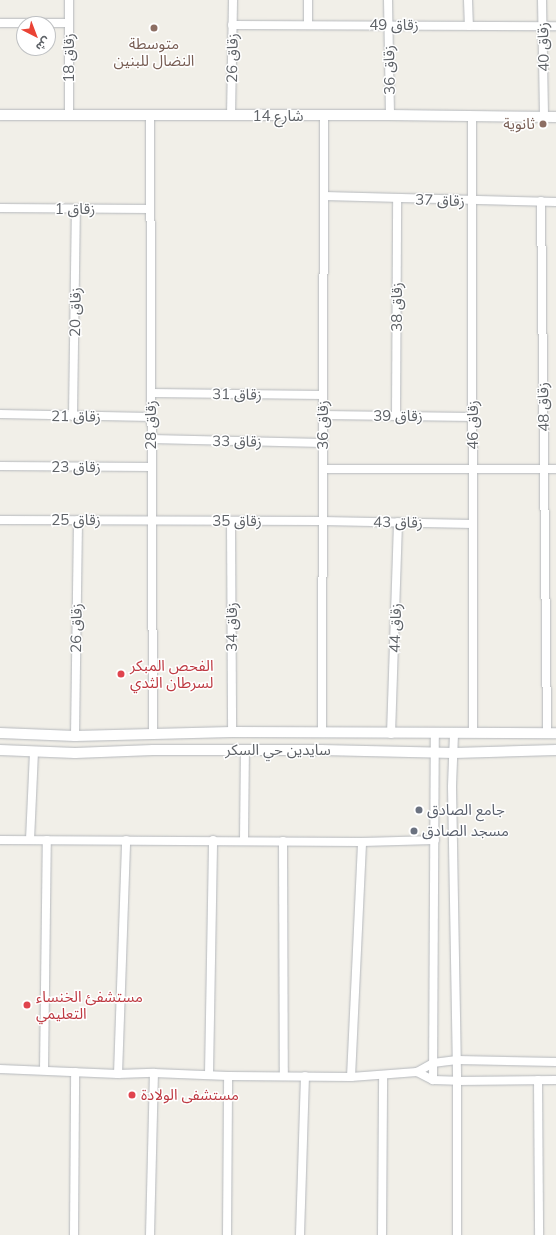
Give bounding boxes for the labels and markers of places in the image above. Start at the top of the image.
marker: متوسطة النضال للبنين [149,23,159,33]
place label: متوسطة النضال للبنين [114,34,194,69]
place label: ثانوية [503,115,535,133]
marker: ثانوية [538,119,548,129]
place label: الفحص المبكر لسرطان الثدي [130,656,213,691]
marker: الفحص المبكر لسرطان الثدي [115,668,127,680]
place label: جامع الصادق [427,801,505,819]
marker: جامع الصادق [414,805,424,815]
place label: مسجد الصادق [422,822,509,840]
marker: مسجد الصادق [409,826,419,836]
place label: مستشفئ الخنساء التعليمي [36,987,143,1022]
marker: مستشفئ الخنساء التعليمي [21,999,33,1011]
place label: مستشفى الولادة [141,1086,239,1104]
marker: مستشفى الولادة [126,1089,138,1101]

